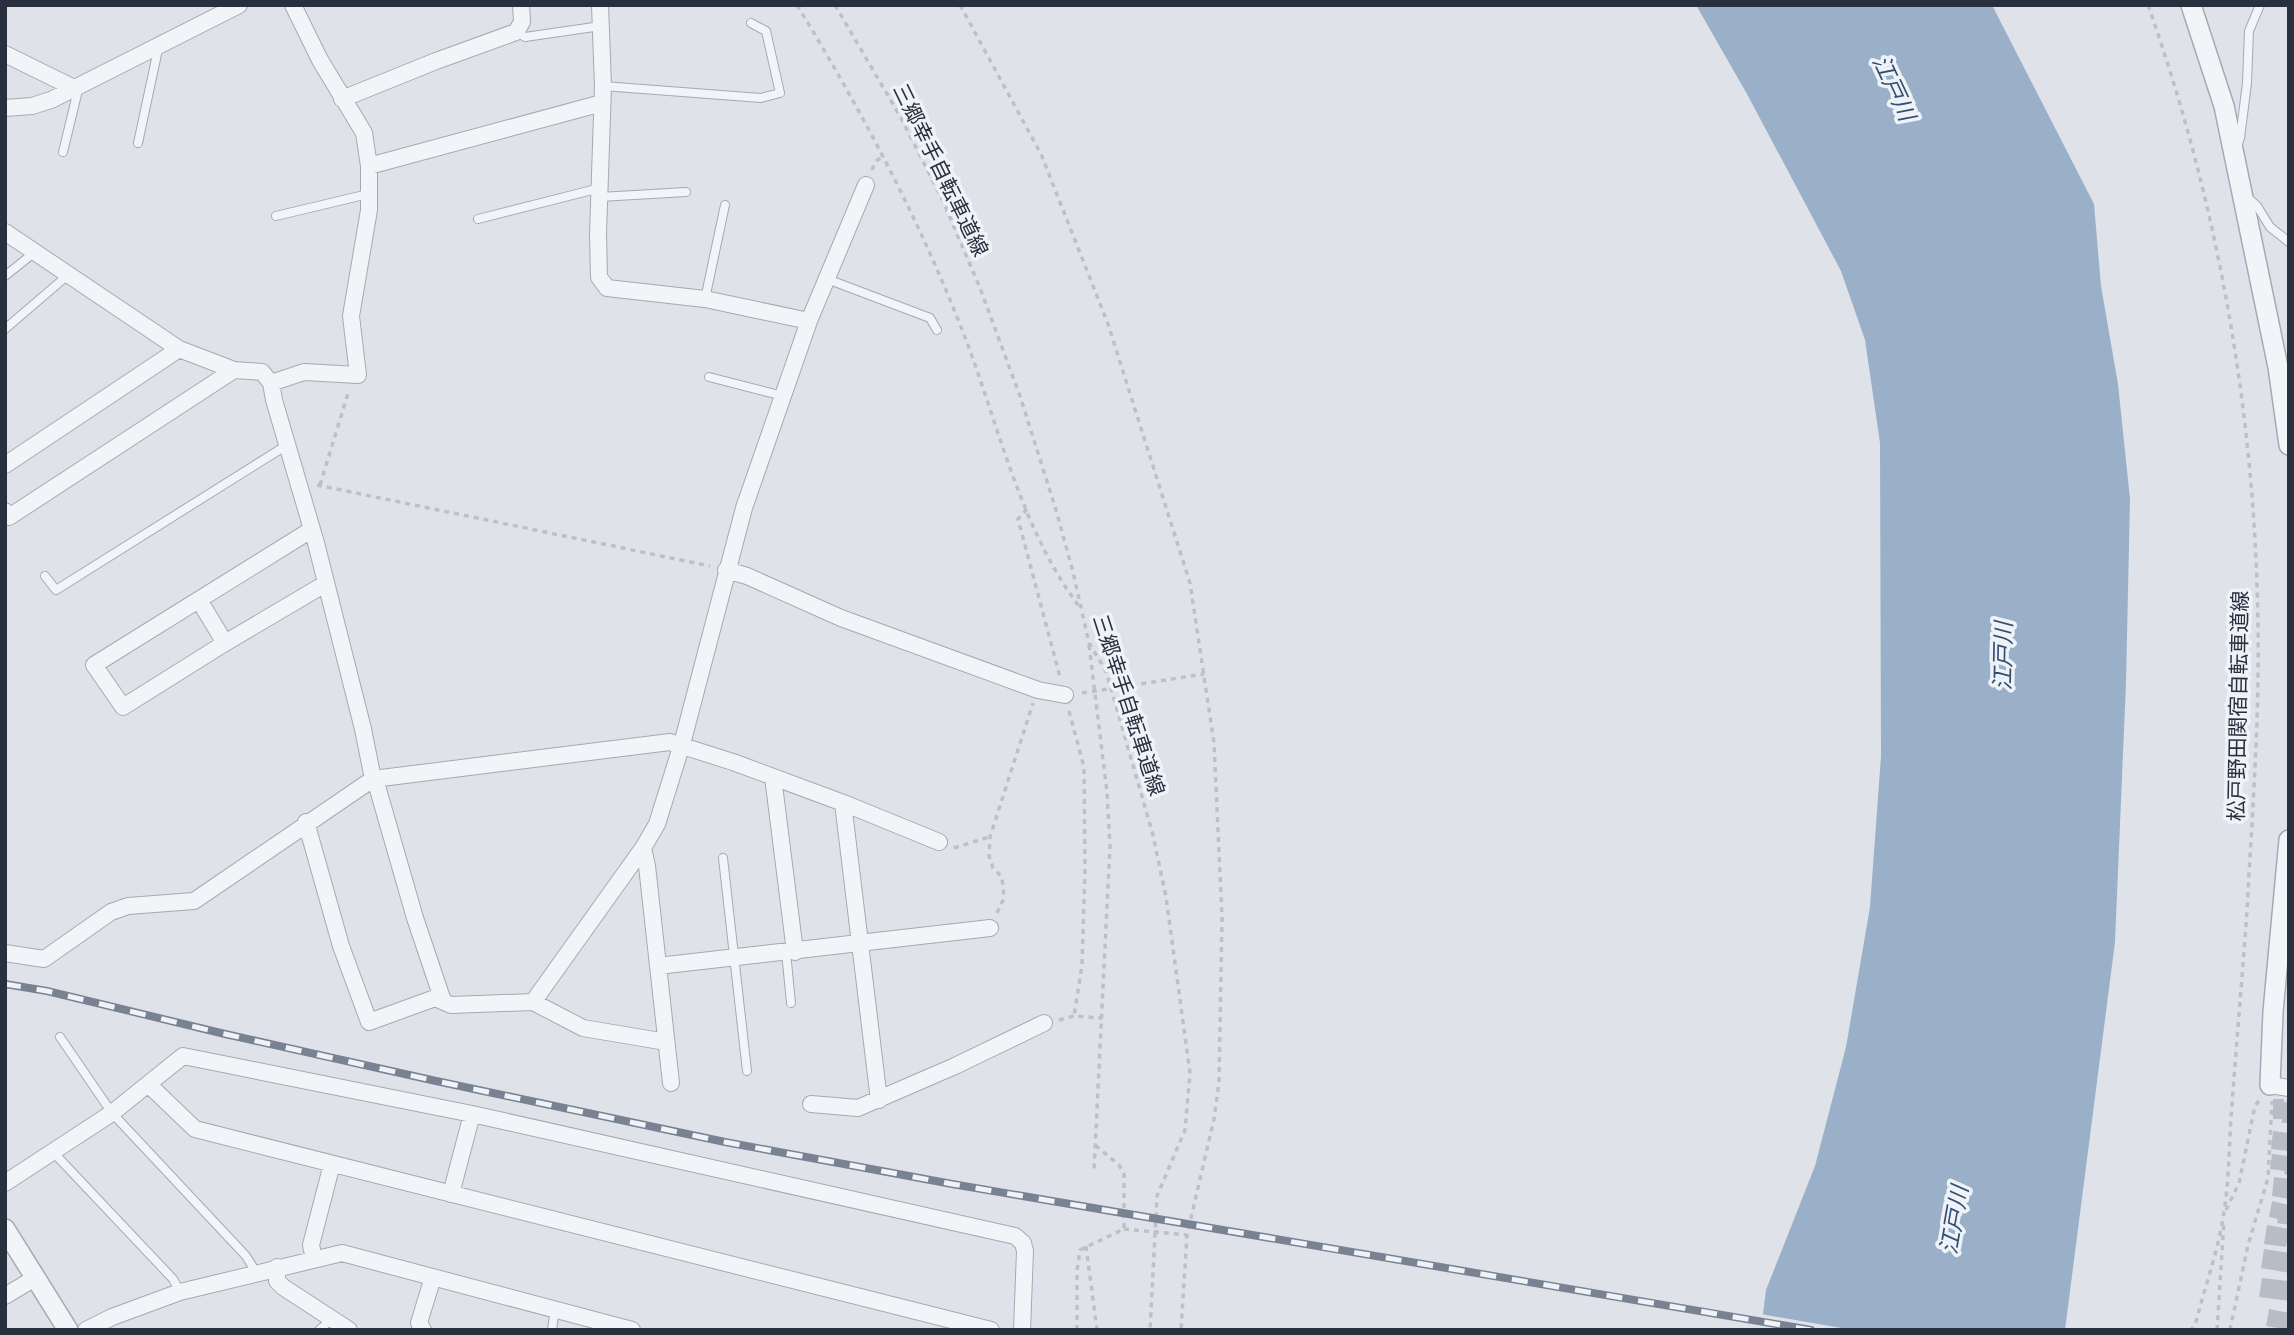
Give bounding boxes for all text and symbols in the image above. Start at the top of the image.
water label: 江戸川 [1867,51,1923,128]
street label: 三郷幸手自転車道線 [888,80,994,260]
street label: 松戸野田関宿自転車道線 [2223,590,2253,822]
street label: 三郷幸手自転車道線 [1088,611,1170,799]
water label: 江戸川 [1988,618,2018,691]
water label: 江戸川 [1934,1181,1974,1256]

